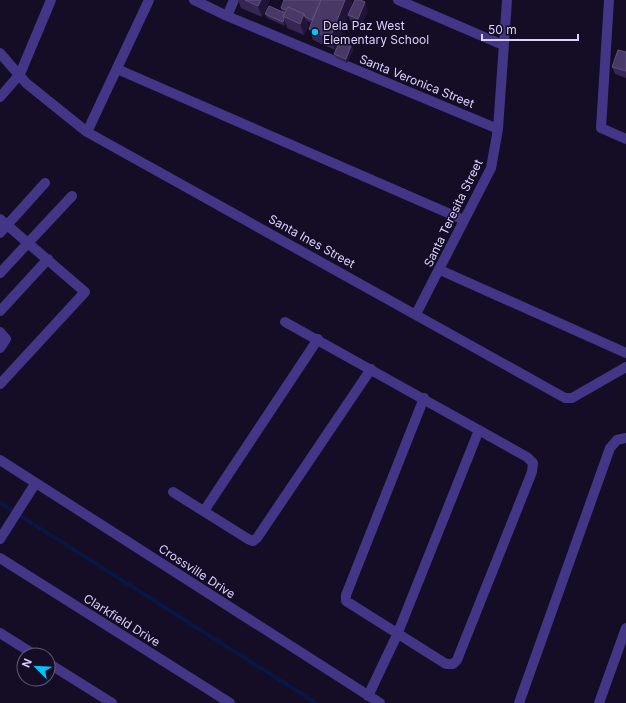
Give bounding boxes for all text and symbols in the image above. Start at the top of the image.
scale bar [482,16,578,42]
place label: Dela Paz West Elementary School [323,18,429,47]
text: 50 m [488,22,517,37]
marker: Dela Paz West Elementary School [310,27,320,37]
street label: Santa Veronica Street [357,51,477,111]
street label: Santa Teresita Street [420,157,486,269]
street label: Santa Ines Street [266,211,358,271]
street label: Crossville Drive [156,541,238,601]
street label: Clarkfield Drive [81,590,163,650]
north arrow [16,647,56,687]
text: N [19,656,35,670]

